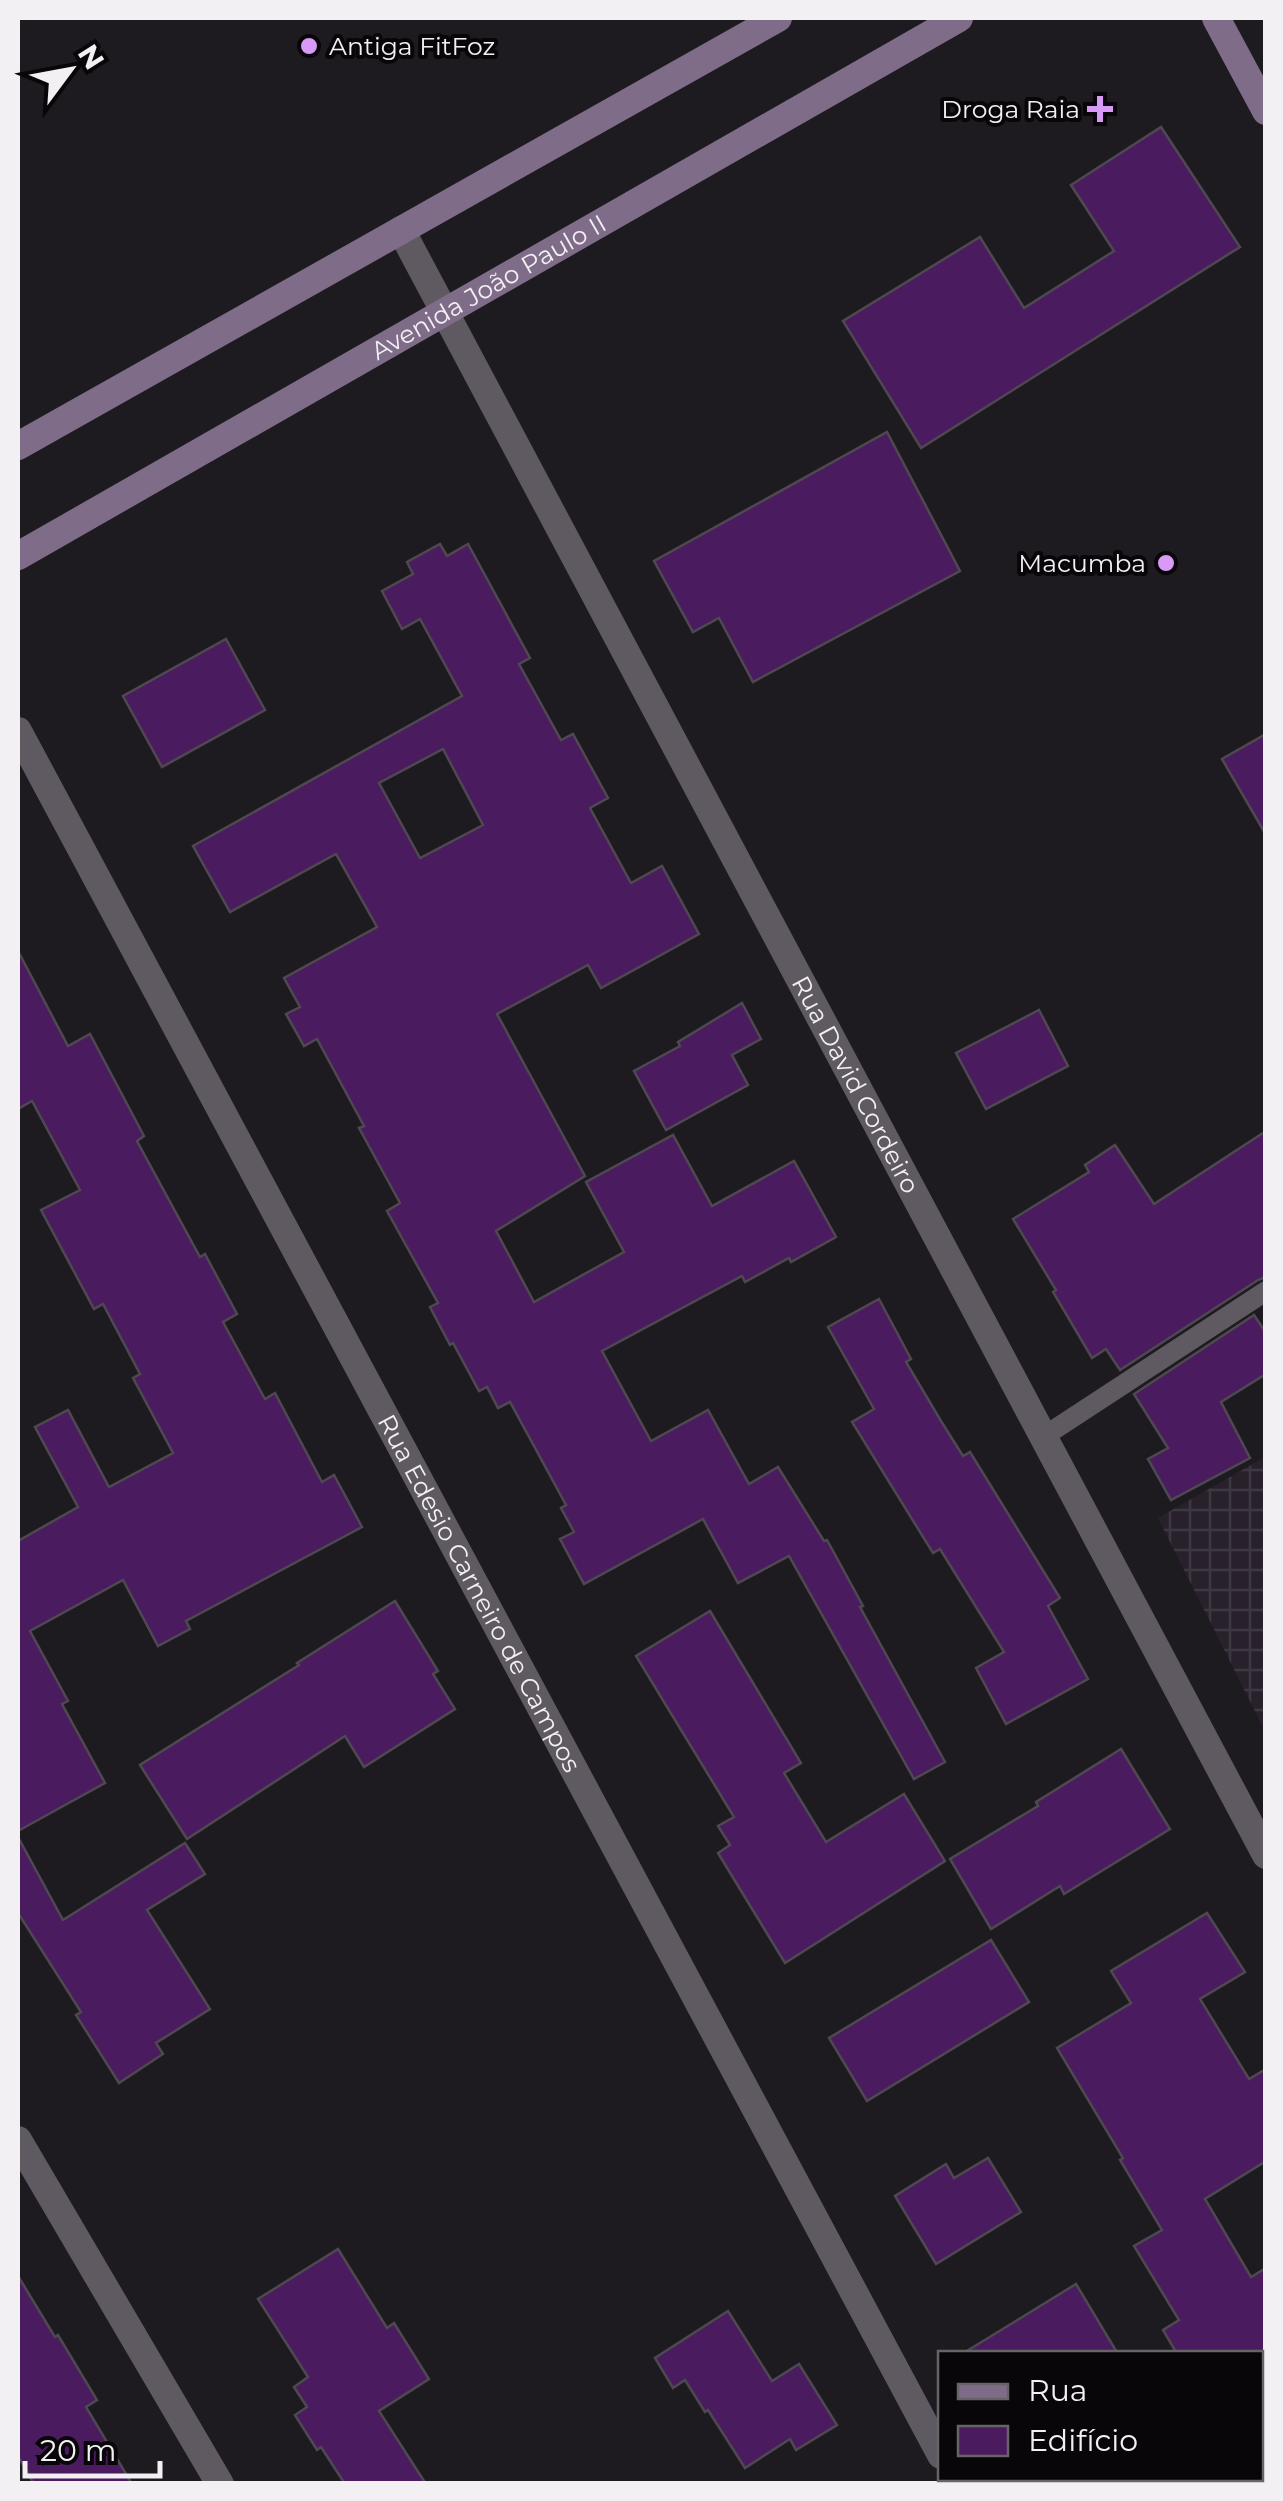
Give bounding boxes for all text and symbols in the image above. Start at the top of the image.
north arrow [20,20,120,120]
place label: Antiga FitFoz [329,31,495,61]
marker: Antiga FitFoz [298,35,320,57]
text: N [71,38,112,75]
place label: Droga Raia [941,94,1080,124]
marker: Droga Raia [1089,98,1111,120]
street label: Avenida João Paulo II [366,208,611,366]
place label: Macumba [1018,548,1146,578]
marker: Macumba [1155,552,1177,574]
street label: Rua David Cordeiro [786,971,926,1198]
street label: Rua Edesio Carneiro de Campos [372,1409,588,1777]
legend [938,2351,1263,2481]
text: Rua [1028,2372,1088,2409]
scale bar [25,2416,160,2478]
text: Edifício [1028,2422,1138,2459]
text: 20 m [40,2432,117,2469]

